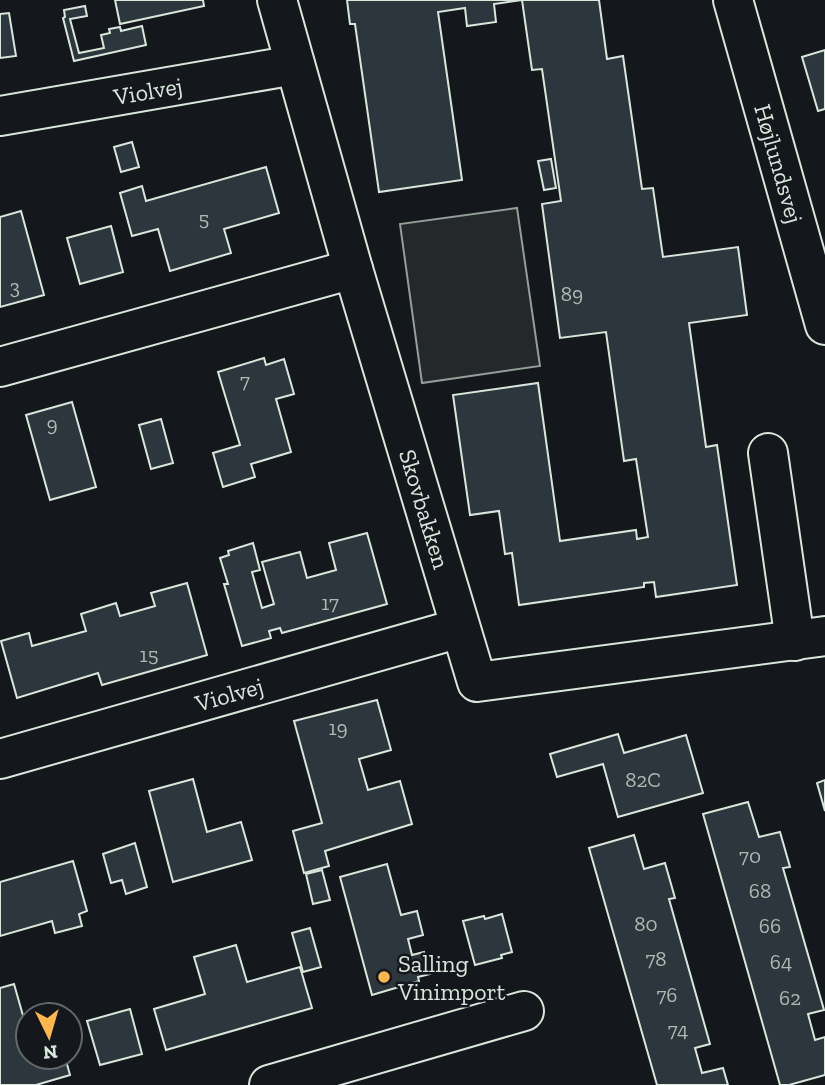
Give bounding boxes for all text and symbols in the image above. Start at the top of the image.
street label: Violvej [110,70,184,111]
street label: Højlundsvej [749,101,810,226]
house number: 5 [199,206,209,231]
house number: 3 [10,274,20,299]
house number: 89 [561,281,583,306]
house number: 7 [240,368,250,393]
house number: 9 [46,411,58,436]
street label: Skovbakken [393,446,457,572]
house number: 17 [321,590,339,615]
house number: 15 [140,642,158,667]
street label: Violvej [191,670,266,718]
house number: 19 [328,715,348,740]
house number: 82C [625,767,661,792]
house number: 70 [739,843,761,868]
house number: 68 [749,878,771,903]
house number: 80 [634,911,658,936]
house number: 66 [759,913,781,938]
house number: 78 [645,946,667,971]
place label: Salling Vinimport [397,949,506,1006]
house number: 64 [770,949,792,974]
marker: Salling Vinimport [376,969,392,985]
house number: 76 [656,982,678,1007]
house number: 62 [779,985,801,1010]
north arrow [14,1001,84,1071]
house number: 74 [668,1017,688,1042]
text: N [42,1040,59,1065]

